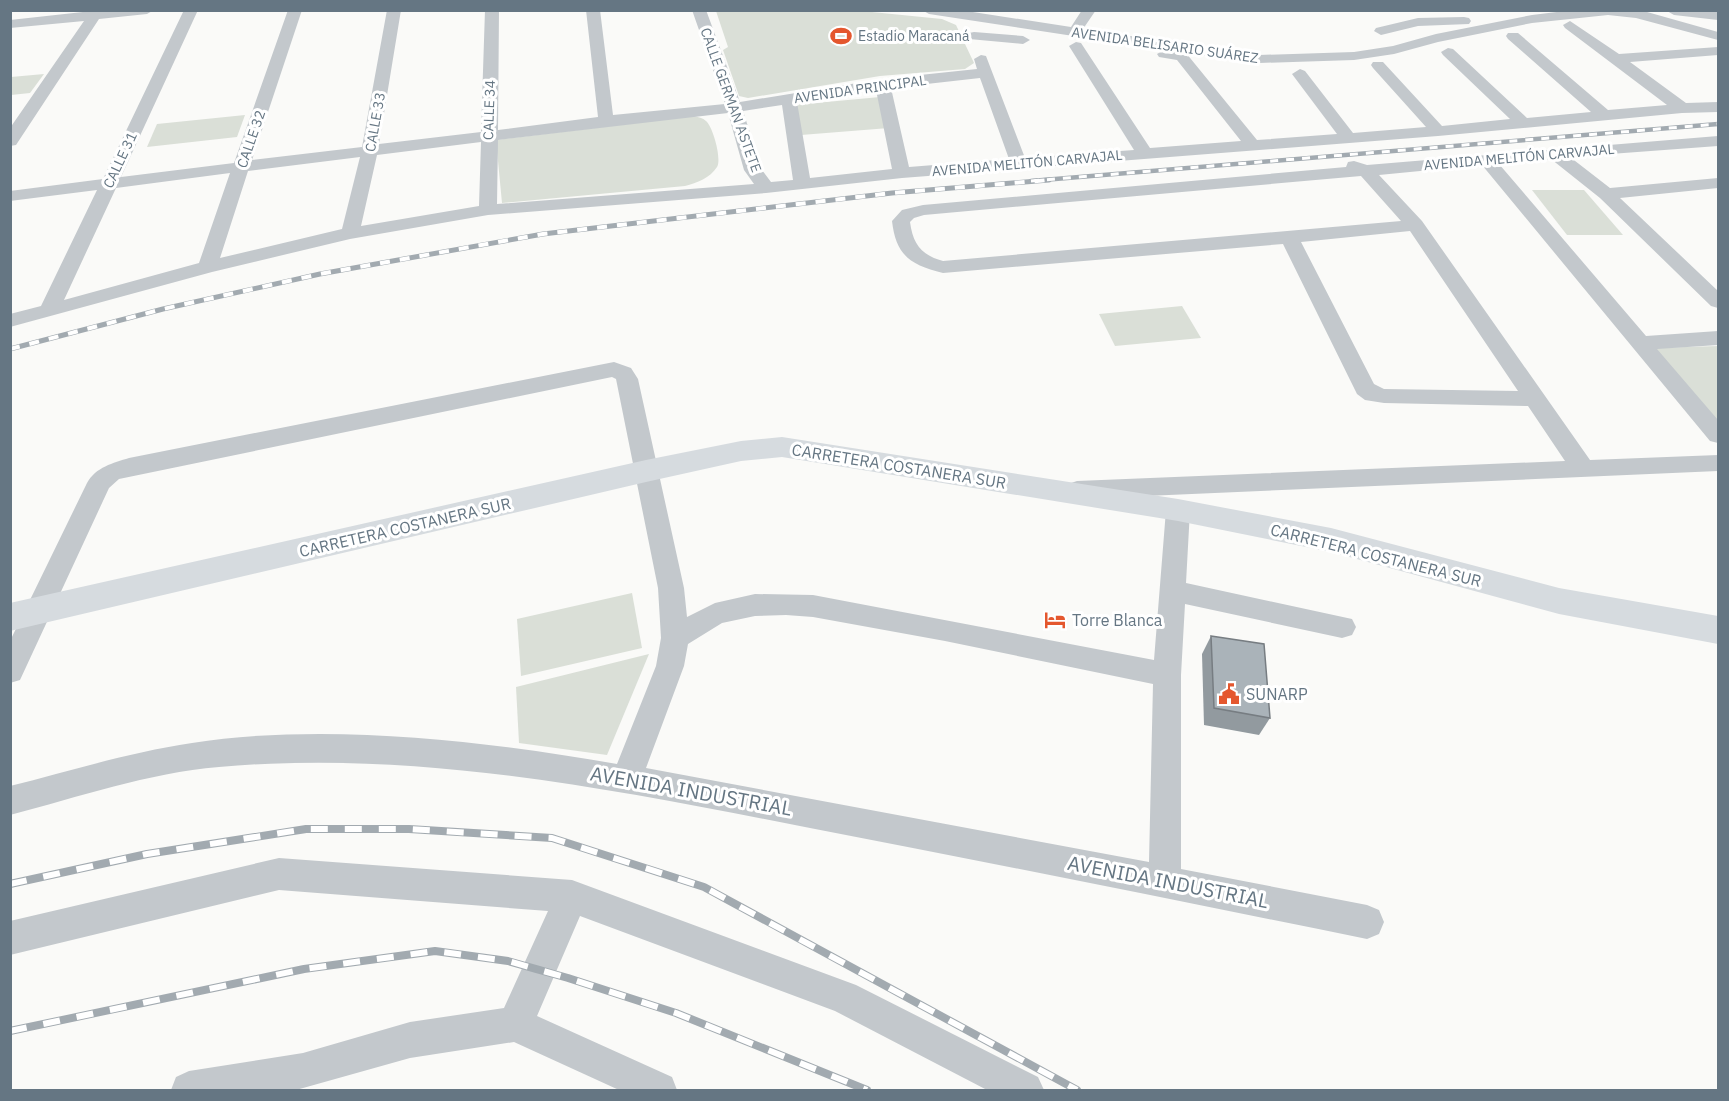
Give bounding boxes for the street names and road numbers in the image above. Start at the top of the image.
street label: AVENIDA BELISARIO SUÁREZ [1070,22,1260,67]
street label: CALLE GERMAN ASTETE [696,25,766,175]
street label: AVENIDA PRINCIPAL [793,71,927,107]
street label: CALLE 34 [479,80,499,140]
street label: CALLE 33 [361,91,389,153]
street label: CALLE 32 [233,108,269,170]
street label: CALLE 31 [99,129,141,191]
street label: AVENIDA MELITÓN CARVAJAL [1423,139,1615,174]
street label: AVENIDA MELITÓN CARVAJAL [931,145,1123,180]
street label: CARRETERA COSTANERA SUR [790,439,1008,493]
street label: CARRETERA COSTANERA SUR [297,493,513,561]
street label: CARRETERA COSTANERA SUR [1269,519,1483,591]
street label: AVENIDA INDUSTRIAL [588,759,794,822]
street label: AVENIDA INDUSTRIAL [1065,849,1271,914]

